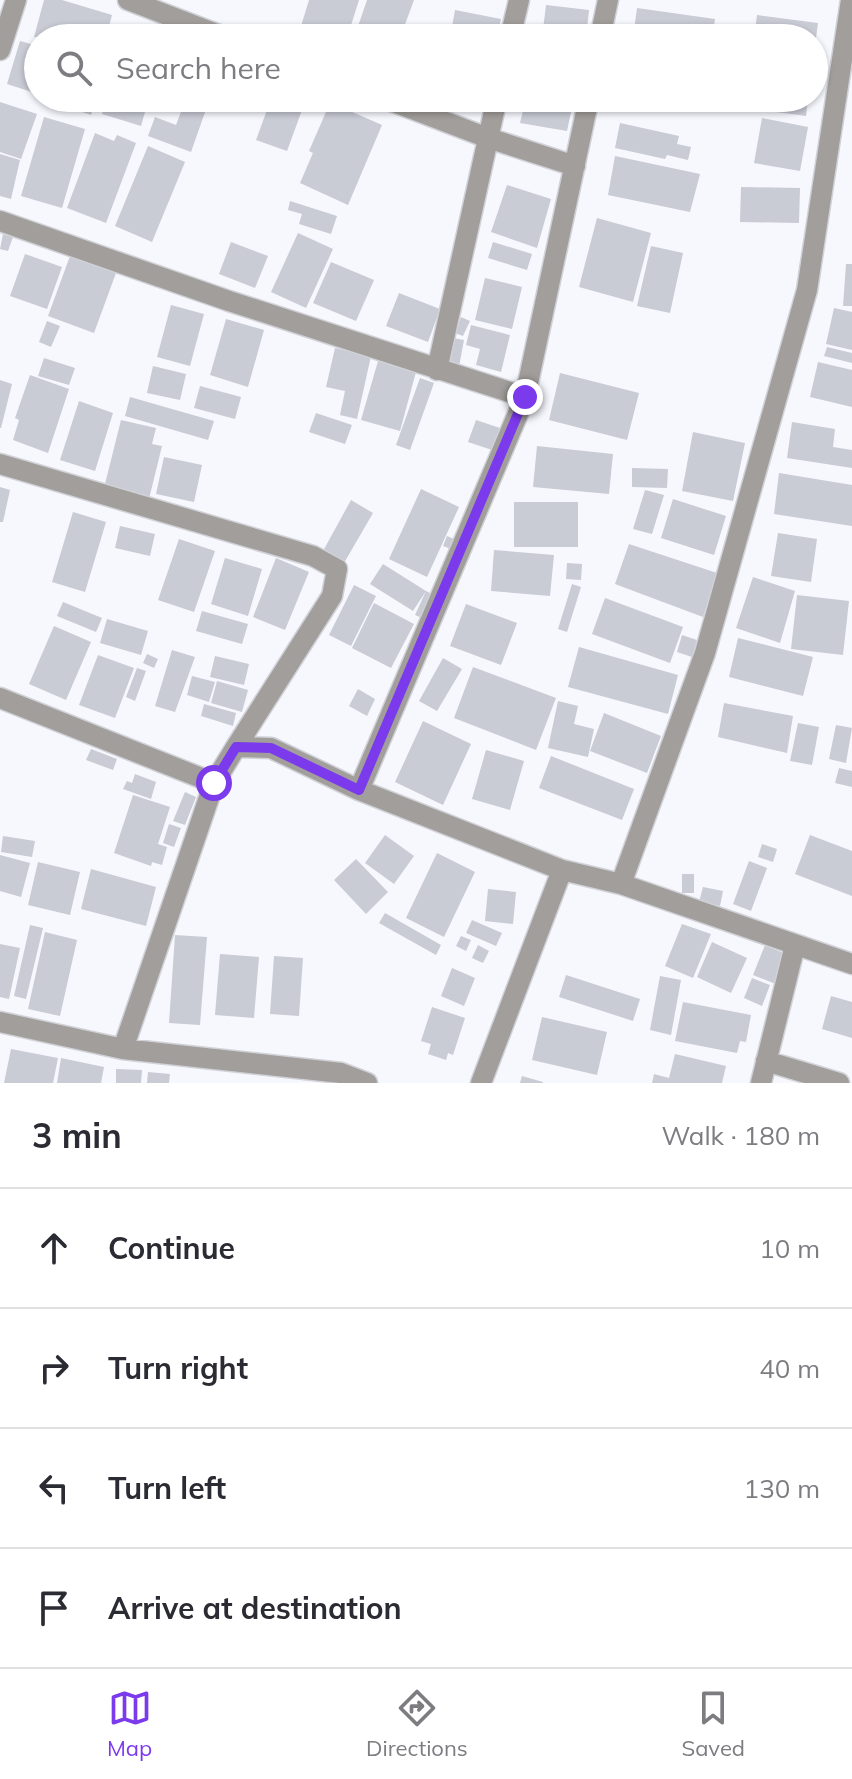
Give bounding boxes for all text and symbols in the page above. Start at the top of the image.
search box [24,24,828,112]
icon: search [52,46,96,90]
text: Search here [116,49,281,87]
route end [507,379,543,415]
route start [196,765,232,801]
text: 3 min [32,1114,122,1157]
text: Walk · 180 m [661,1119,820,1152]
icon: ahead [32,1226,76,1270]
text: Continue [108,1229,235,1267]
text: 10 m [759,1232,820,1265]
icon: right [32,1346,76,1390]
text: Turn right [108,1349,248,1387]
text: 40 m [759,1352,820,1385]
icon: left [32,1466,76,1510]
text: Turn left [108,1469,226,1507]
text: 130 m [744,1472,820,1505]
icon: arrive [32,1586,76,1630]
text: Arrive at destination [108,1589,402,1627]
tab: Map [107,1686,152,1762]
tab: Directions [366,1686,468,1762]
tab: Saved [682,1686,745,1762]

